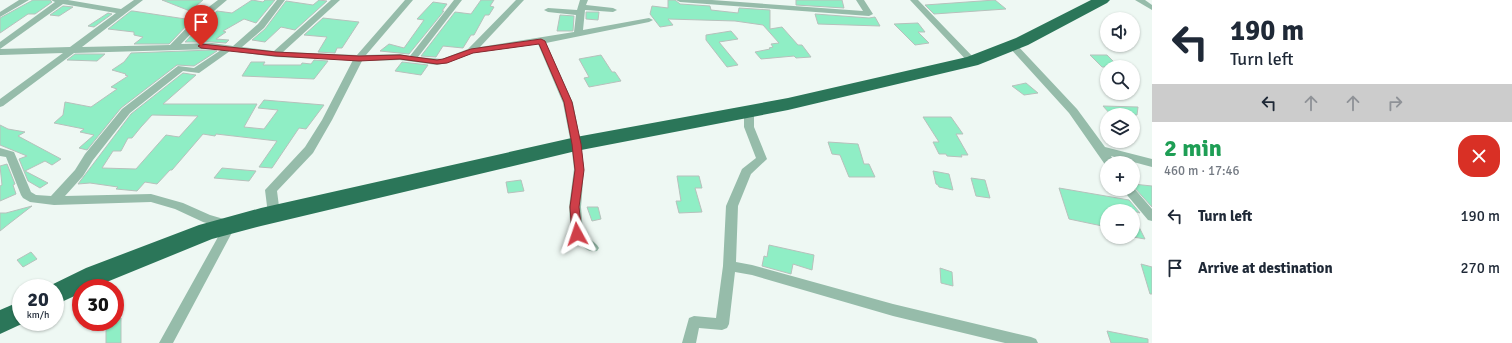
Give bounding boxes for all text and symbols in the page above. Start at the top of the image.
pin [184,5,218,46]
icon: arrive [190,11,212,33]
map controls [1100,12,1140,244]
button: sound [1100,12,1140,52]
text: 190 m [1230,14,1304,48]
icon: left [1164,16,1216,68]
text: Turn left [1230,48,1293,70]
button: search [1100,60,1140,100]
icon: left [1258,92,1280,114]
icon: ahead [1300,92,1322,114]
icon: ahead [1342,92,1364,114]
icon: right [1384,92,1406,114]
button: layers [1100,108,1140,148]
text: 2 min [1164,133,1222,163]
button: close [1458,135,1500,177]
button: + [1100,156,1140,196]
text: 460 m · 17:46 [1164,163,1240,179]
button: − [1100,204,1140,244]
icon: left [1164,205,1186,227]
text: Turn left [1198,207,1252,225]
text: 190 m [1460,207,1500,225]
position arrow [556,213,598,255]
icon: arrive [1164,257,1186,279]
text: Arrive at destination [1198,259,1333,277]
text: 270 m [1460,259,1500,277]
speed limit sign: 30 [72,279,124,331]
text: 20 [27,287,49,312]
text: km/h [27,309,49,321]

